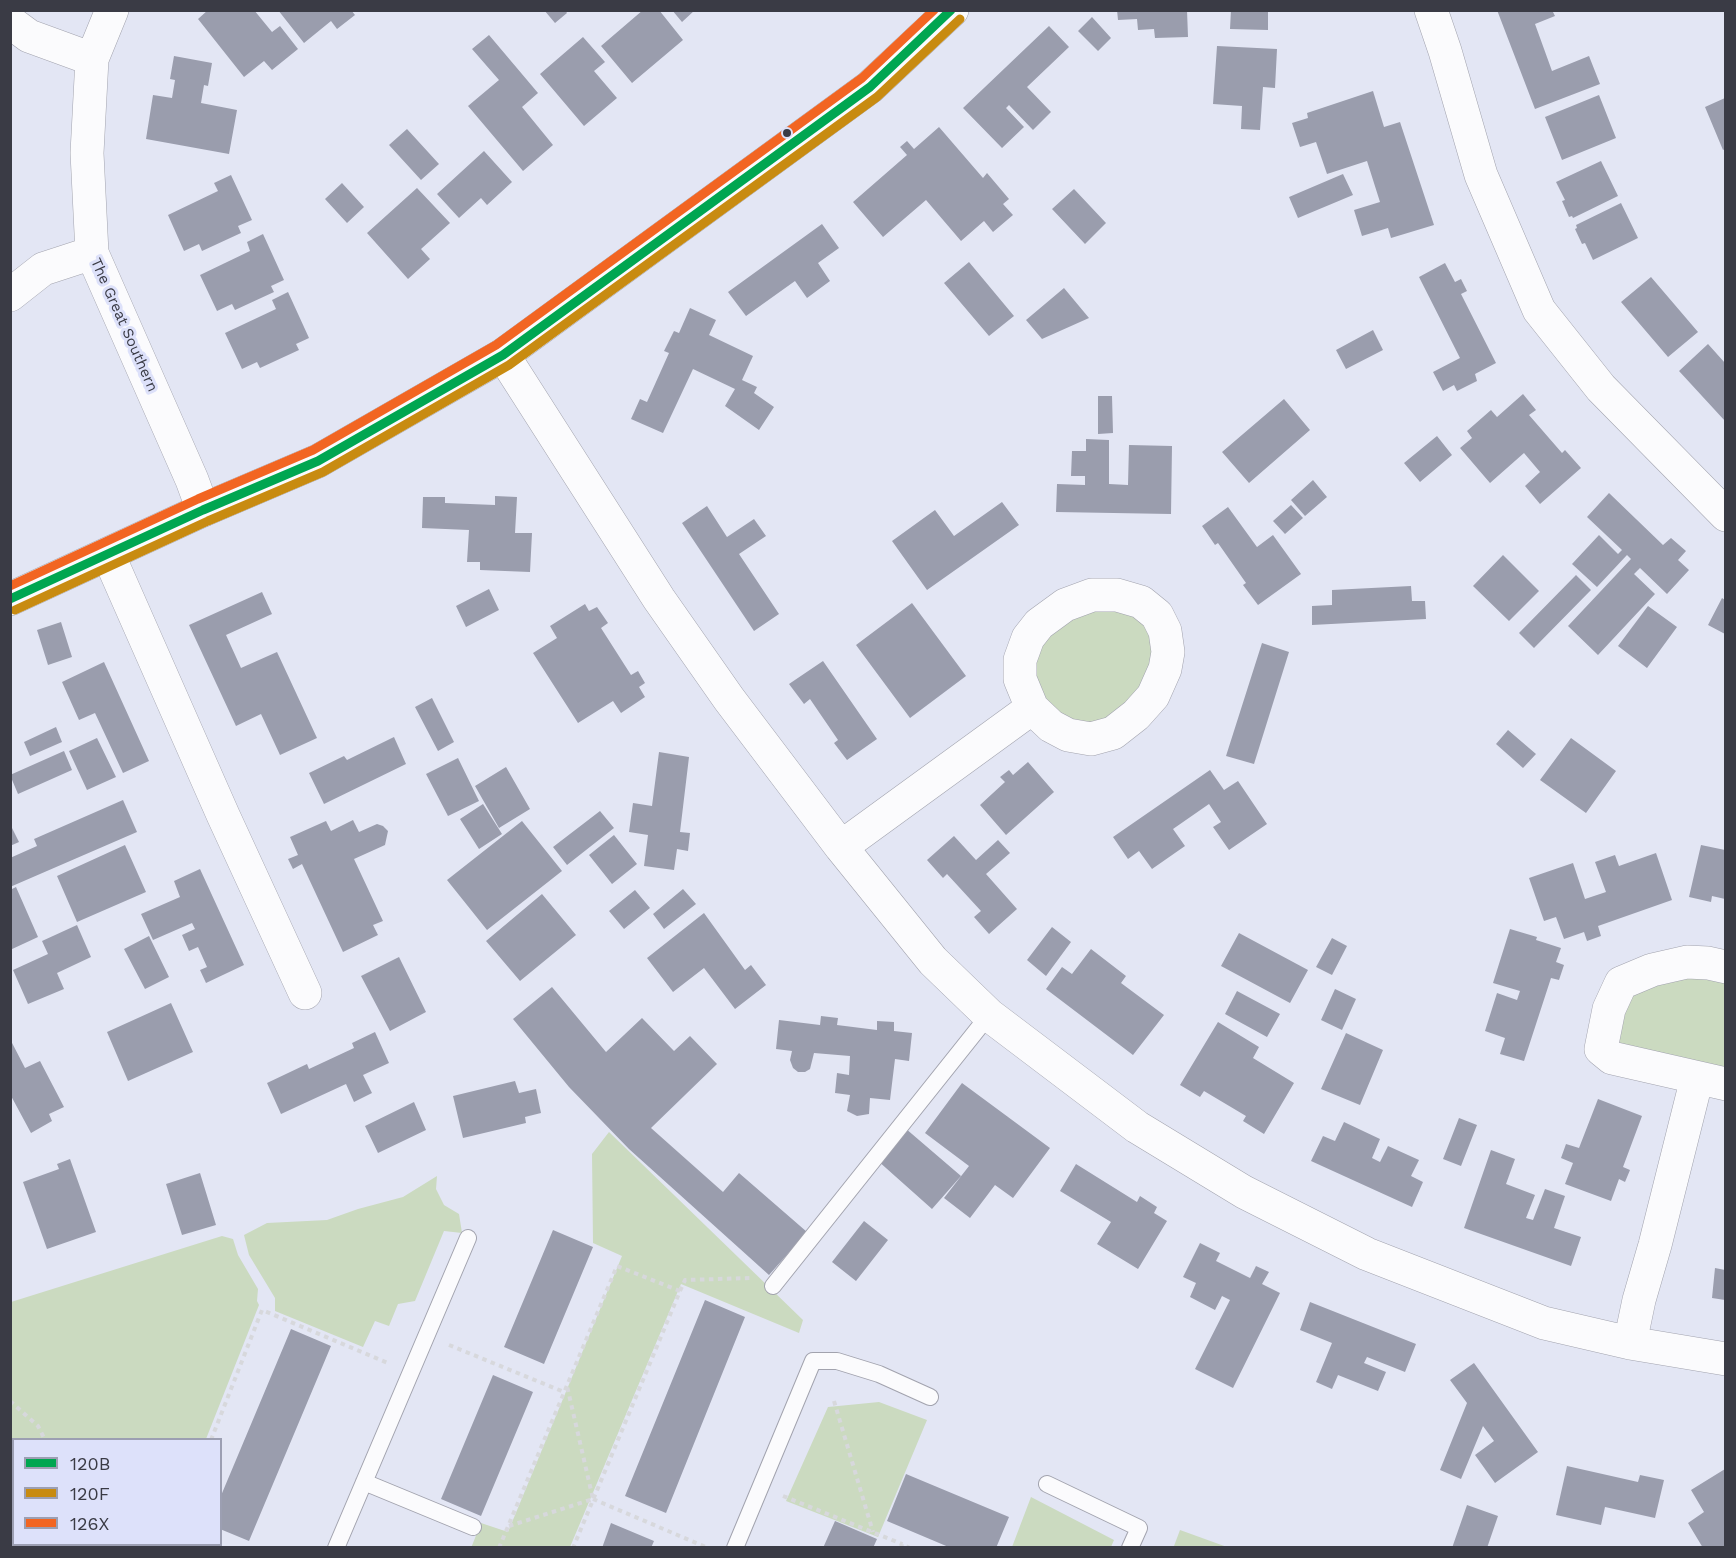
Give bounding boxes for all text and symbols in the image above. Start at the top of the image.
unlabelled marker [781,127,793,139]
street label: The Great Southern [86,255,162,395]
legend [12,1438,222,1546]
text: 120B [70,1453,110,1474]
text: 120F [70,1483,110,1504]
text: 126X [70,1513,109,1534]

